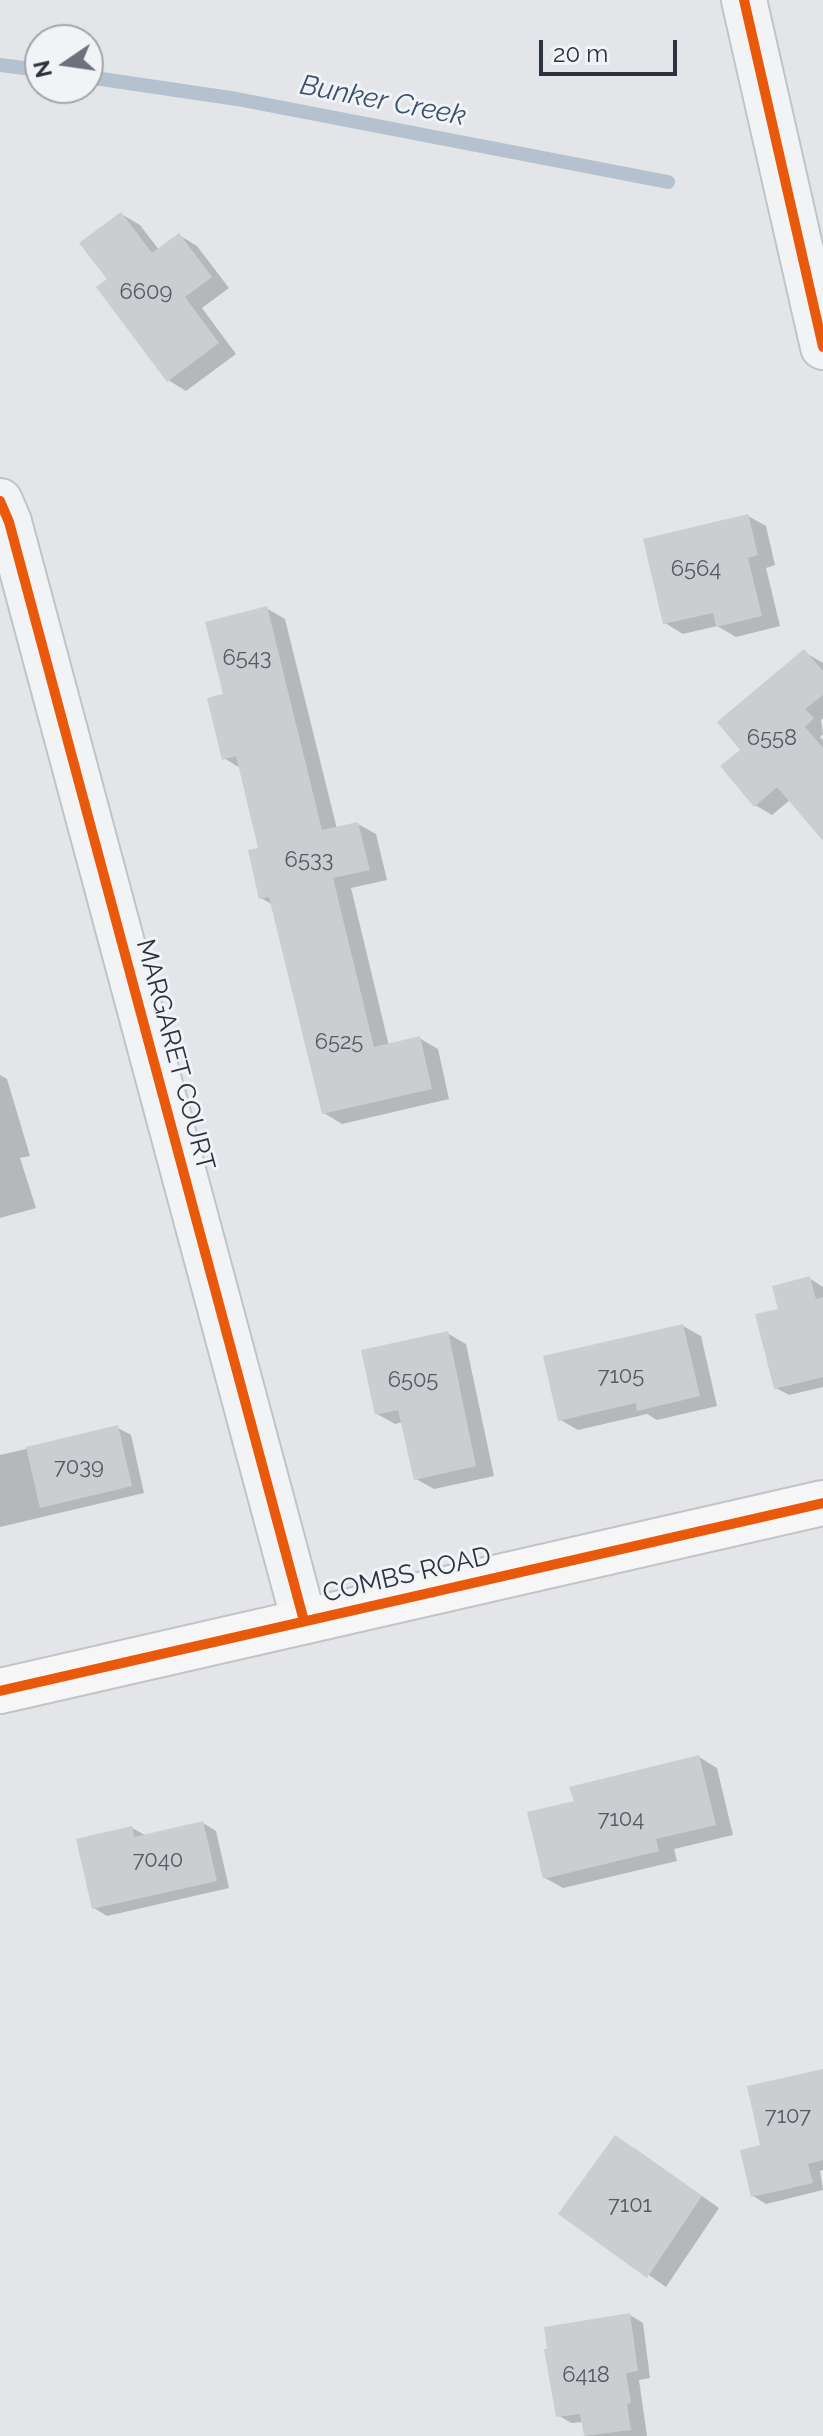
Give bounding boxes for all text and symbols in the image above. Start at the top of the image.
north arrow [24,24,104,104]
scale bar [543,24,681,74]
text: 20 m [553,39,608,68]
text: N [28,58,57,80]
water label: Bunker Creek [297,68,469,134]
house number: 6609 [120,279,172,305]
house number: 6564 [671,556,721,582]
house number: 6543 [222,645,272,671]
house number: 6558 [747,725,797,751]
house number: 6533 [285,847,333,873]
street label: MARGARET COURT [129,936,221,1174]
house number: 6525 [315,1029,363,1055]
house number: 7105 [598,1363,644,1389]
house number: 6505 [388,1367,438,1393]
house number: 7039 [54,1454,104,1480]
street label: COMBS ROAD [320,1540,494,1610]
house number: 7104 [598,1806,644,1832]
house number: 7040 [133,1847,183,1873]
house number: 7107 [765,2103,811,2129]
house number: 7101 [608,2192,652,2218]
house number: 6418 [562,2362,610,2388]

